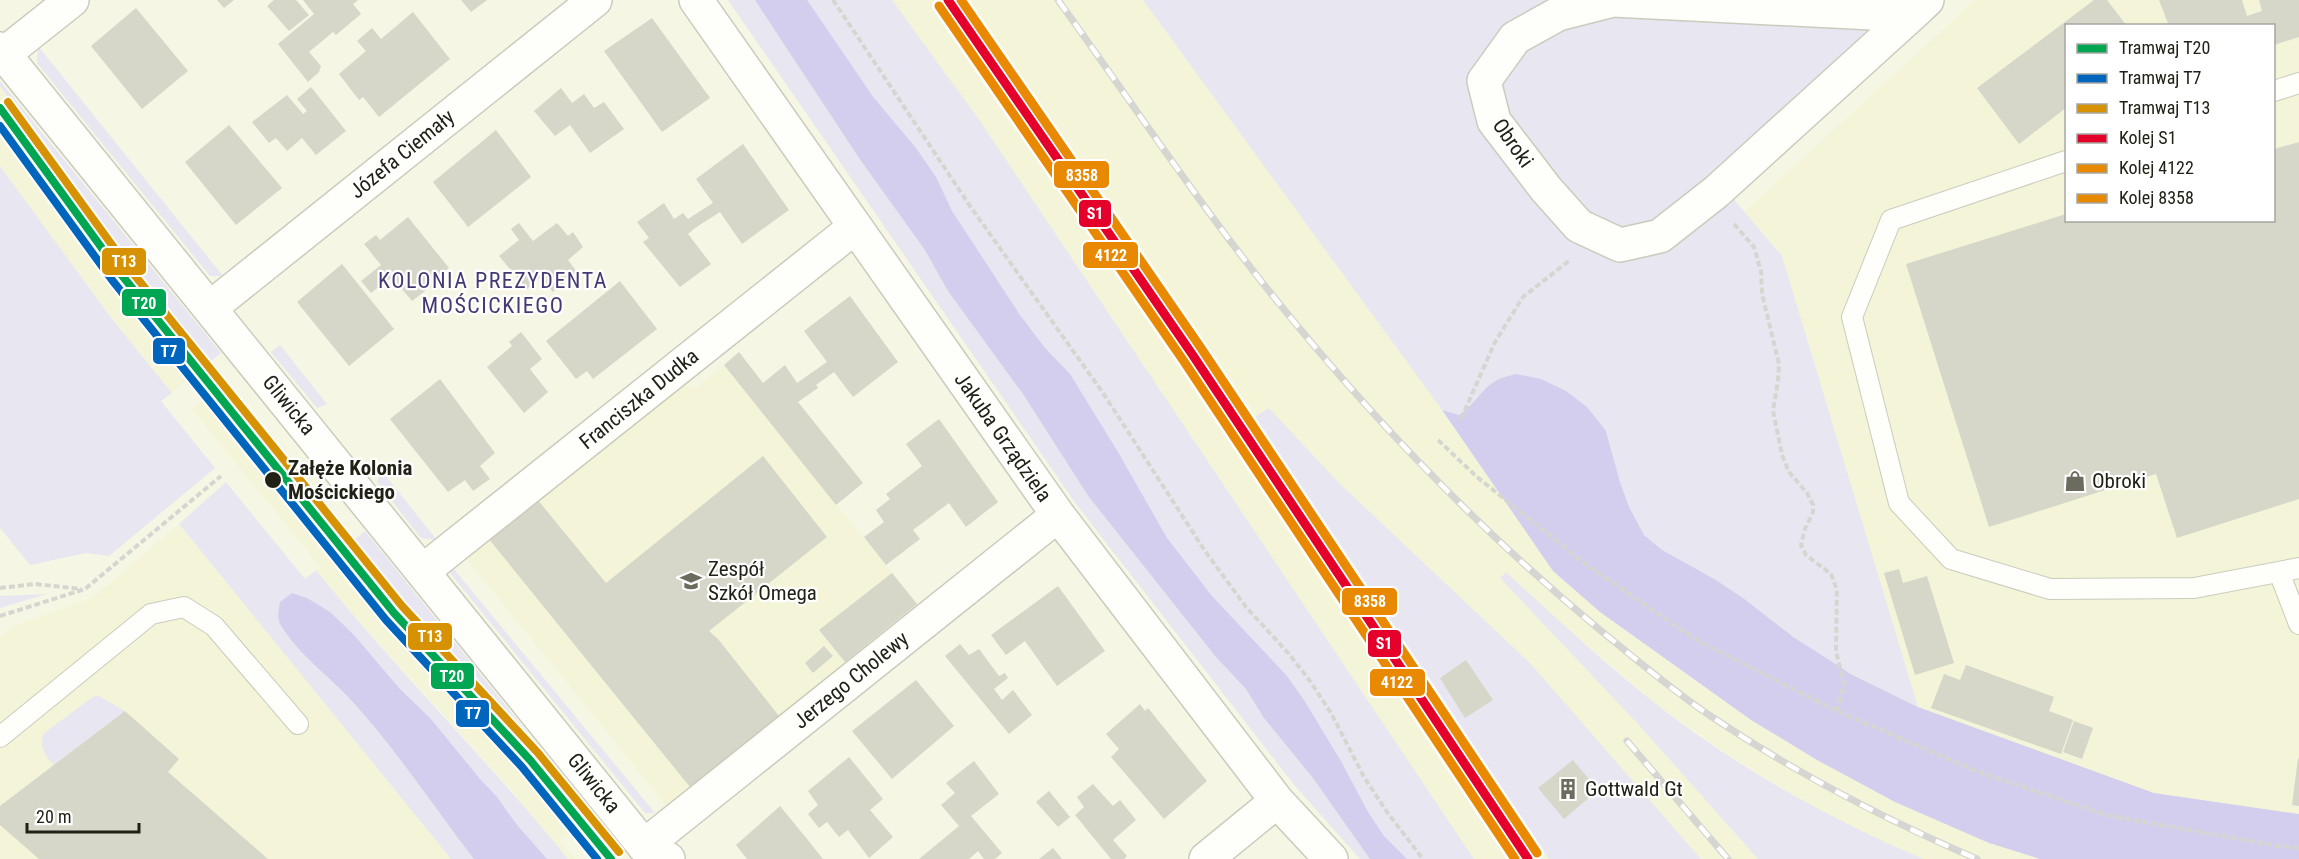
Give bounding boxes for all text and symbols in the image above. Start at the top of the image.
legend [2065,24,2275,222]
text: Tramwaj T20 [2119,37,2210,58]
text: Tramwaj T7 [2119,67,2202,88]
text: Tramwaj T13 [2119,97,2210,118]
street label: Józefa Ciemały [345,104,459,203]
street label: Obroki [1488,114,1538,172]
text: Kolej S1 [2119,127,2177,148]
text: Kolej 4122 [2119,157,2194,178]
line badge: 8358 [1053,160,1110,189]
text: 8358 [1066,166,1098,185]
text: Kolej 8358 [2119,187,2194,208]
line badge: S1 [1078,199,1112,228]
text: S1 [1087,204,1103,223]
line badge: 4122 [1082,241,1139,269]
text: 4122 [1095,246,1127,265]
line badge: T13 [101,247,147,276]
text: T13 [112,252,136,271]
district label: KOLONIA PREZYDENTA MOŚCICKIEGO [378,268,608,318]
line badge: T20 [121,288,167,317]
text: T20 [132,294,156,313]
line badge: T7 [152,337,186,365]
text: T7 [161,342,177,361]
street label: Franciszka Dudka [575,344,703,454]
street label: Jakuba Grządziela [949,368,1057,506]
street label: Gliwicka [258,370,320,440]
place label: Załęże Kolonia Mościckiego [288,456,412,504]
shop icon: Obroki [2063,469,2087,493]
place label: Obroki [2092,469,2146,493]
marker: Załęże Kolonia Mościckiego [263,470,283,490]
place label: Zespół Szkół Omega [708,557,817,605]
school or university icon: Zespół Szkół Omega [679,569,703,593]
line badge: 8358 [1341,587,1398,616]
text: 8358 [1354,592,1386,611]
line badge: T13 [407,622,453,651]
street label: Jerzego Cholewy [789,626,913,734]
text: T13 [418,627,442,646]
line badge: S1 [1367,629,1402,658]
text: S1 [1376,634,1392,653]
line badge: T20 [430,662,475,690]
text: T20 [440,667,464,686]
line badge: 4122 [1369,668,1426,697]
text: 4122 [1381,673,1413,692]
line badge: T7 [455,699,490,728]
text: T7 [465,704,481,723]
street label: Gliwicka [563,748,625,818]
building icon: Gottwald Gt [1556,777,1580,801]
place label: Gottwald Gt [1585,777,1683,801]
scale bar [27,796,140,834]
text: 20 m [36,806,71,827]

